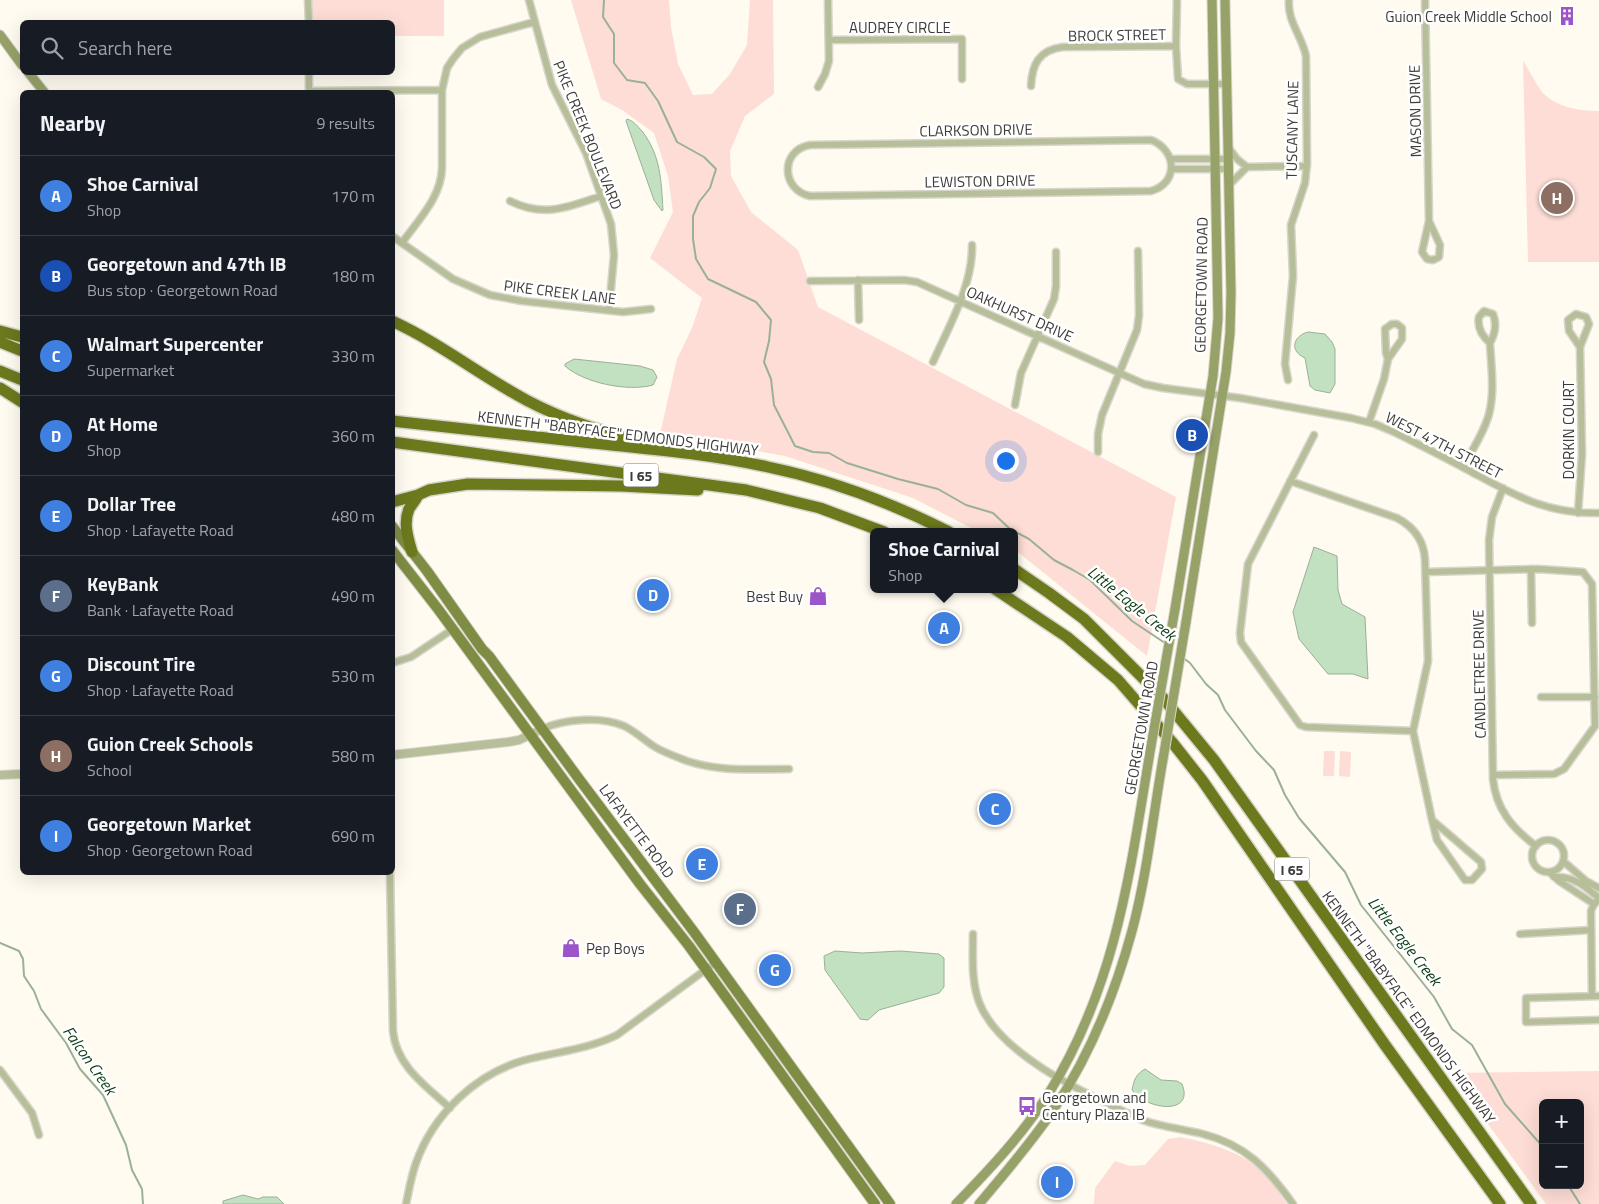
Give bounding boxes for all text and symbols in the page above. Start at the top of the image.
place label: Guion Creek Middle School [1385,5,1552,28]
building icon: Guion Creek Middle School [1556,5,1578,27]
street label: AUDREY CIRCLE [849,16,951,39]
search box [20,20,395,75]
street label: BROCK STREET [1068,23,1166,47]
text: Search here [78,33,172,62]
icon: search [38,34,66,62]
street label: PIKE CREEK BOULEVARD [548,57,628,213]
street label: MASON DRIVE [1403,65,1427,157]
street label: TUSCANY LANE [1280,80,1304,180]
text: Nearby [40,107,105,139]
text: 9 results [316,111,375,135]
street label: CLARKSON DRIVE [919,118,1033,142]
text: Shoe Carnival [87,169,199,198]
street label: LEWISTON DRIVE [924,169,1036,193]
pin: H [1541,179,1573,217]
text: A [51,184,61,208]
text: 170 m [331,184,375,208]
text: Shop [87,198,121,222]
street label: GEORGETOWN ROAD [1188,217,1214,353]
text: Georgetown and 47th IB [87,249,286,278]
text: B [51,264,61,288]
text: 180 m [331,264,375,288]
street label: PIKE CREEK LANE [502,274,618,310]
text: Bus stop · Georgetown Road [87,278,278,302]
street label: OAKHURST DRIVE [963,280,1077,348]
text: Walmart Supercenter [87,329,263,358]
text: C [52,344,60,368]
text: 330 m [331,344,375,368]
text: Supermarket [87,358,174,382]
street label: DORKIN COURT [1557,380,1580,480]
street label: KENNETH "BABYFACE" EDMONDS HIGHWAY [476,404,760,462]
street label: WEST 47TH STREET [1381,406,1507,485]
text: At Home [87,409,158,438]
pin: B [1176,416,1208,454]
text: D [51,424,61,448]
text: 360 m [331,424,375,448]
text: Shop [87,438,121,462]
your location [993,448,1019,474]
road number: I 65 [624,464,658,486]
text: Dollar Tree [87,489,176,518]
text: E [52,504,60,528]
text: 480 m [331,504,375,528]
text: Shop · Lafayette Road [87,518,234,542]
popup [870,528,1018,593]
text: Shoe Carnival [888,534,1000,563]
water label: Little Eagle Creek [1083,560,1183,647]
text: Shop [888,563,922,587]
text: KeyBank [87,569,159,598]
pin: D [637,576,669,614]
text: F [52,584,60,608]
text: 490 m [331,584,375,608]
place label: Best Buy [746,585,803,608]
shop icon: Best Buy [807,585,829,607]
text: Bank · Lafayette Road [87,598,234,622]
pin: A [928,609,960,647]
street label: CANDLETREE DRIVE [1466,609,1492,739]
text: Discount Tire [87,649,195,678]
street label: GEORGETOWN ROAD [1118,659,1164,797]
text: G [51,664,61,688]
text: 530 m [331,664,375,688]
text: Shop · Lafayette Road [87,678,234,702]
text: Guion Creek Schools [87,729,253,758]
text: H [51,744,61,768]
text: 580 m [331,744,375,768]
text: School [87,758,132,782]
street label: LAFAYETTE ROAD [594,779,680,883]
pin: C [979,790,1011,828]
text: Georgetown Market [87,809,251,838]
text: I [54,824,58,848]
text: 690 m [331,824,375,848]
text: Shop · Georgetown Road [87,838,253,862]
pin: E [686,845,718,883]
road number: I 65 [1274,858,1310,881]
street label: KENNETH "BABYFACE" EDMONDS HIGHWAY [1317,886,1501,1128]
pin: F [724,890,756,928]
water label: Little Eagle Creek [1363,891,1449,992]
shop icon: Pep Boys [560,937,582,959]
place label: Pep Boys [586,937,645,960]
pin: G [759,951,791,989]
water label: Falcon Creek [57,1021,124,1101]
place label: Georgetown and Century Plaza IB [1042,1086,1146,1126]
bus stop icon: Georgetown and Century Plaza IB [1016,1095,1038,1117]
map controls [1539,1099,1584,1189]
button: + [1539,1099,1584,1144]
button: − [1539,1144,1584,1189]
pin: I [1041,1163,1073,1201]

